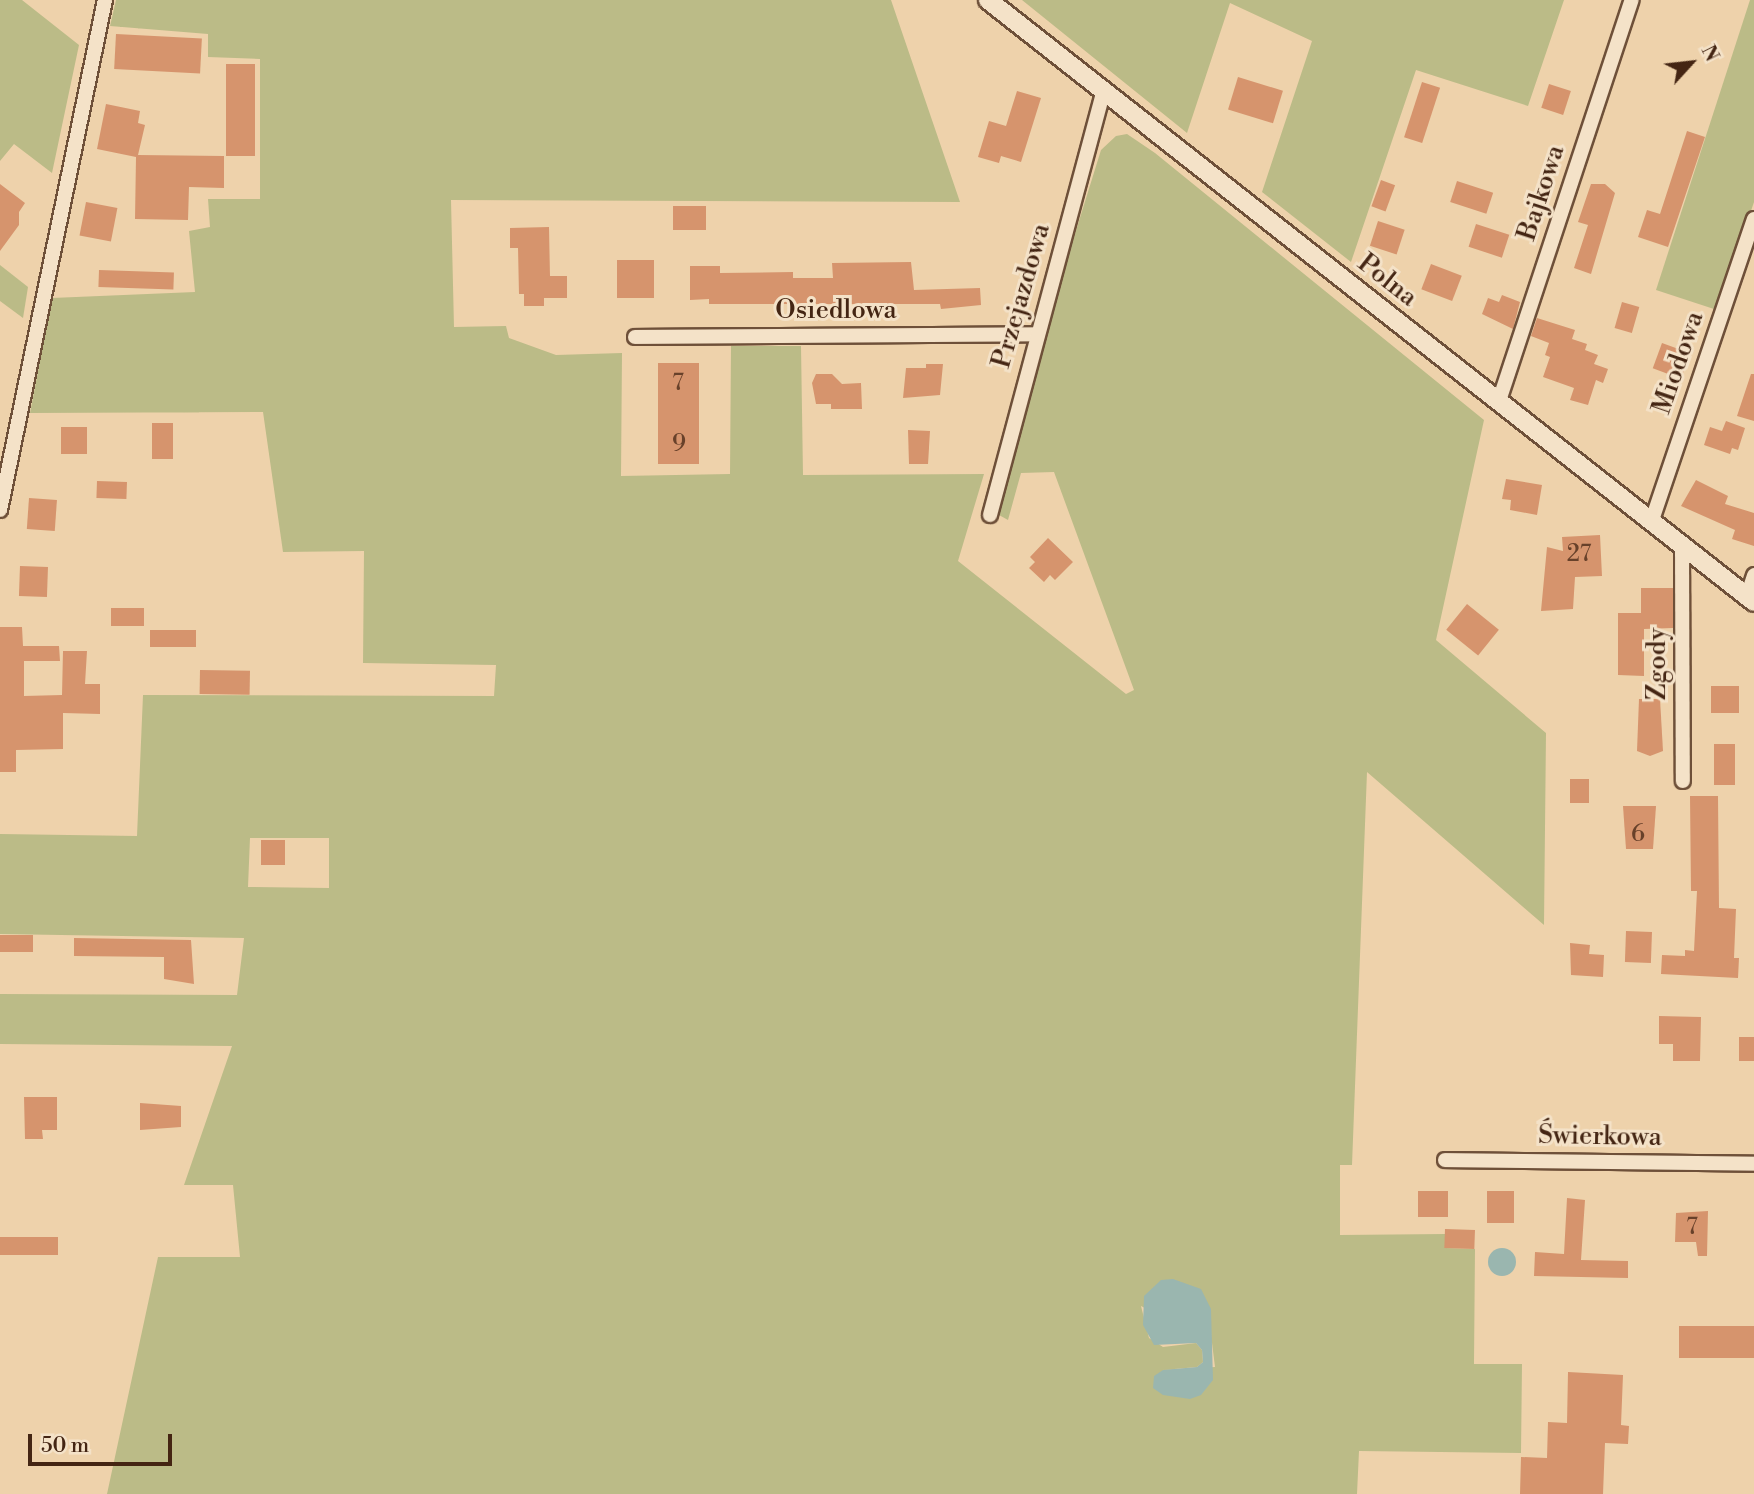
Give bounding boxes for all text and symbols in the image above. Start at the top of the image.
north arrow [1656,28,1726,98]
text: N [1696,41,1724,66]
street label: Bajkowa [1512,141,1572,245]
street label: Przejazdowa [986,220,1058,372]
street label: Polna [1351,248,1423,314]
street label: Osiedlowa [775,295,897,327]
street label: Miodowa [1647,308,1711,418]
house number: 7 [672,369,684,397]
house number: 9 [672,430,686,458]
house number: 27 [1567,540,1591,568]
street label: Zgody [1642,628,1674,700]
house number: 6 [1631,820,1645,848]
street label: Świerkowa [1538,1120,1662,1154]
house number: 7 [1686,1213,1698,1241]
scale bar [32,1420,175,1464]
text: 50 m [41,1433,89,1459]

